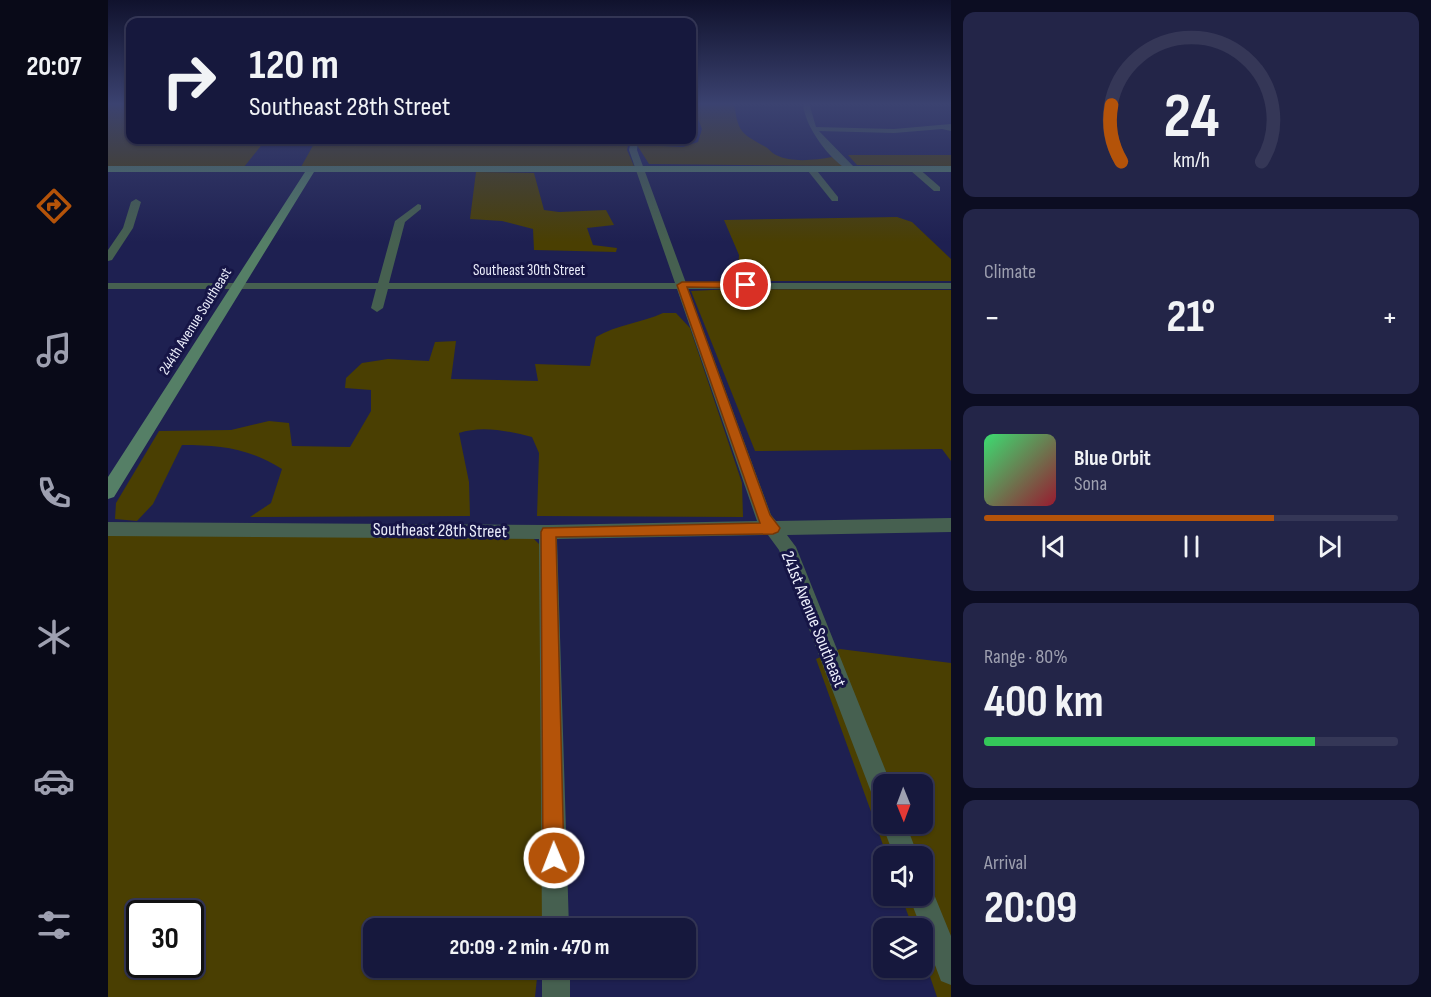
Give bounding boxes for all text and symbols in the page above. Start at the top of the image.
text: 120 m [249,40,339,91]
icon: right [150,42,228,120]
text: 20:07 [27,51,81,83]
text: 24 [1163,80,1219,155]
text: Southeast 28th Street [249,91,450,123]
text: km/h [1172,148,1210,173]
icon: directions [33,185,75,227]
pin [720,259,771,310]
text: Climate [984,260,1036,284]
street label: Southeast 30th Street [473,261,585,280]
street label: 244th Avenue Southeast [155,264,236,378]
icon: arrive [729,268,762,301]
text: 21° [1167,290,1215,345]
text: − [984,298,1000,338]
text: + [1382,298,1398,338]
icon: music [33,329,75,371]
text: Blue Orbit [1074,445,1151,472]
icon: phone [33,472,75,514]
text: Sona [1074,472,1107,496]
street label: Southeast 28th Street [373,519,508,542]
icon: previous [1037,530,1070,563]
icon: pause [1175,530,1208,563]
icon: next [1313,530,1346,563]
street label: 241st Avenue Southeast [777,548,851,691]
icon: climate [33,616,75,658]
text: Range · 80% [984,645,1068,669]
text: 400 km [984,675,1104,730]
icon: car [33,760,75,802]
north arrow [873,774,933,834]
map controls [873,774,933,978]
position arrow [522,826,586,890]
button: sound [873,846,933,906]
text: Arrival [984,851,1027,875]
text: 20:09 [984,881,1077,936]
speed limit sign: 30 [126,900,204,978]
icon: filters [33,904,75,946]
button: layers [873,918,933,978]
text: 20:09 · 2 min · 470 m [450,934,609,961]

